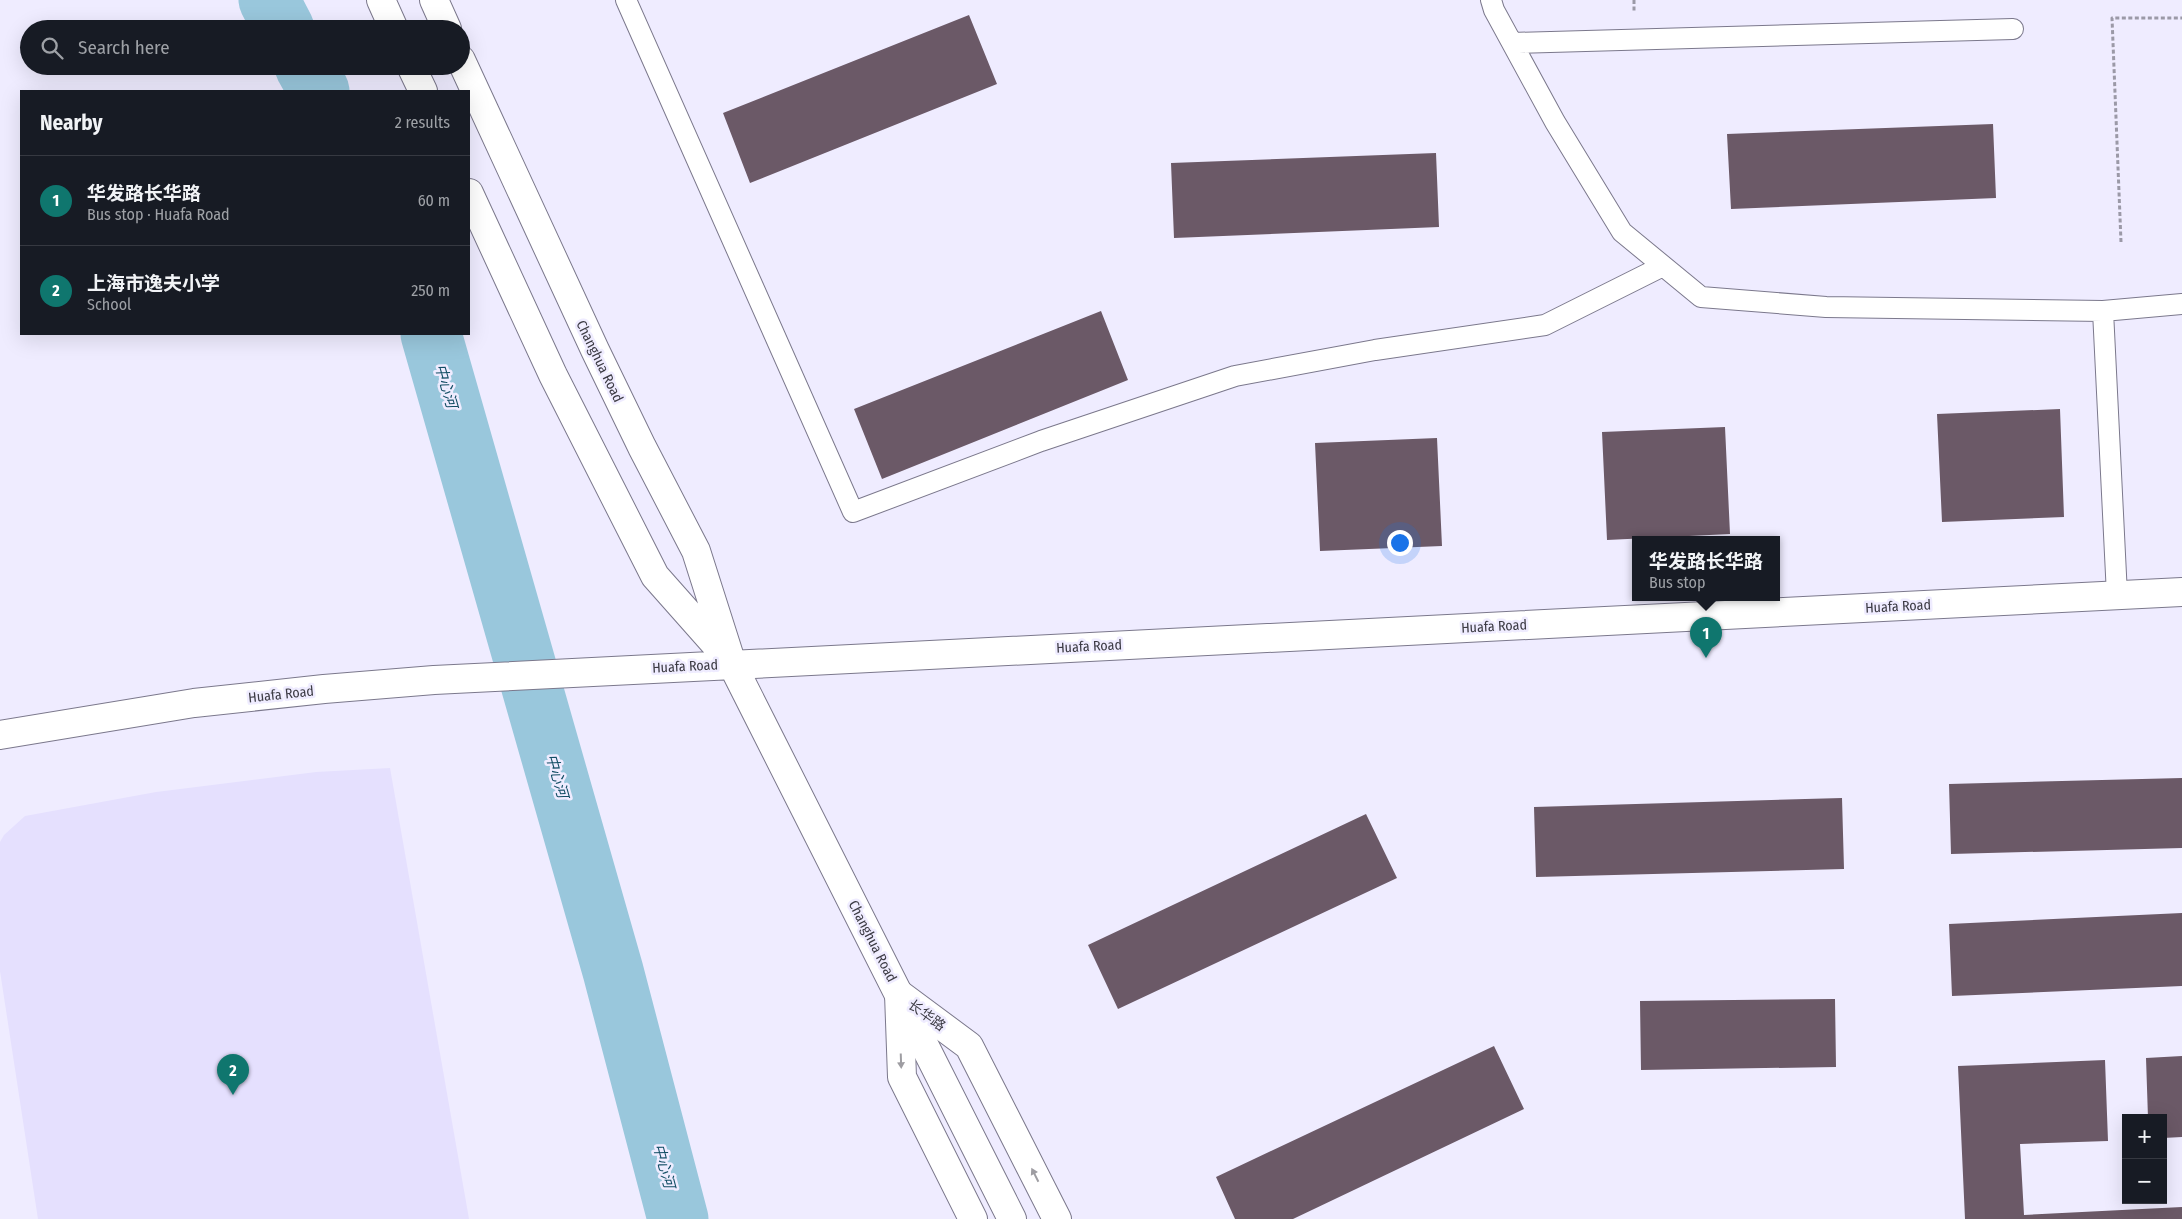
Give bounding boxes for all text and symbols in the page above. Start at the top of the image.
search box [20,20,470,75]
icon: search [38,34,66,62]
text: Search here [78,36,170,59]
text: Nearby [40,110,102,136]
text: 2 results [395,113,450,132]
text: 华发路长华路 [87,182,201,205]
text: 1 [53,191,59,210]
text: 60 m [418,191,450,210]
text: Bus stop · Huafa Road [87,205,230,224]
text: 上海市逸夫小学 [87,272,220,295]
text: 2 [52,281,60,300]
text: 250 m [411,281,450,300]
text: School [87,295,131,314]
street label: Changhua Road [572,317,627,405]
water label: 中心河 [431,362,462,413]
your location [1387,530,1413,556]
popup [1632,536,1780,601]
text: 华发路长华路 [1649,550,1763,573]
text: Bus stop [1649,573,1705,592]
street label: Huafa Road [1865,596,1931,617]
street label: Huafa Road [1461,616,1527,637]
pin: 1 [1690,617,1722,658]
street label: Huafa Road [1056,636,1122,657]
street label: Huafa Road [652,656,718,677]
street label: Huafa Road [247,683,315,706]
water label: 中心河 [542,752,573,803]
street label: Changhua Road [845,898,900,985]
street label: 长华路 [905,996,949,1035]
one-way arrow [898,1053,906,1069]
pin: 2 [217,1054,249,1095]
map controls [2122,1114,2167,1204]
button: + [2122,1114,2167,1159]
water label: 中心河 [649,1142,679,1193]
button: − [2122,1159,2167,1204]
one-way arrow [1031,1168,1039,1183]

